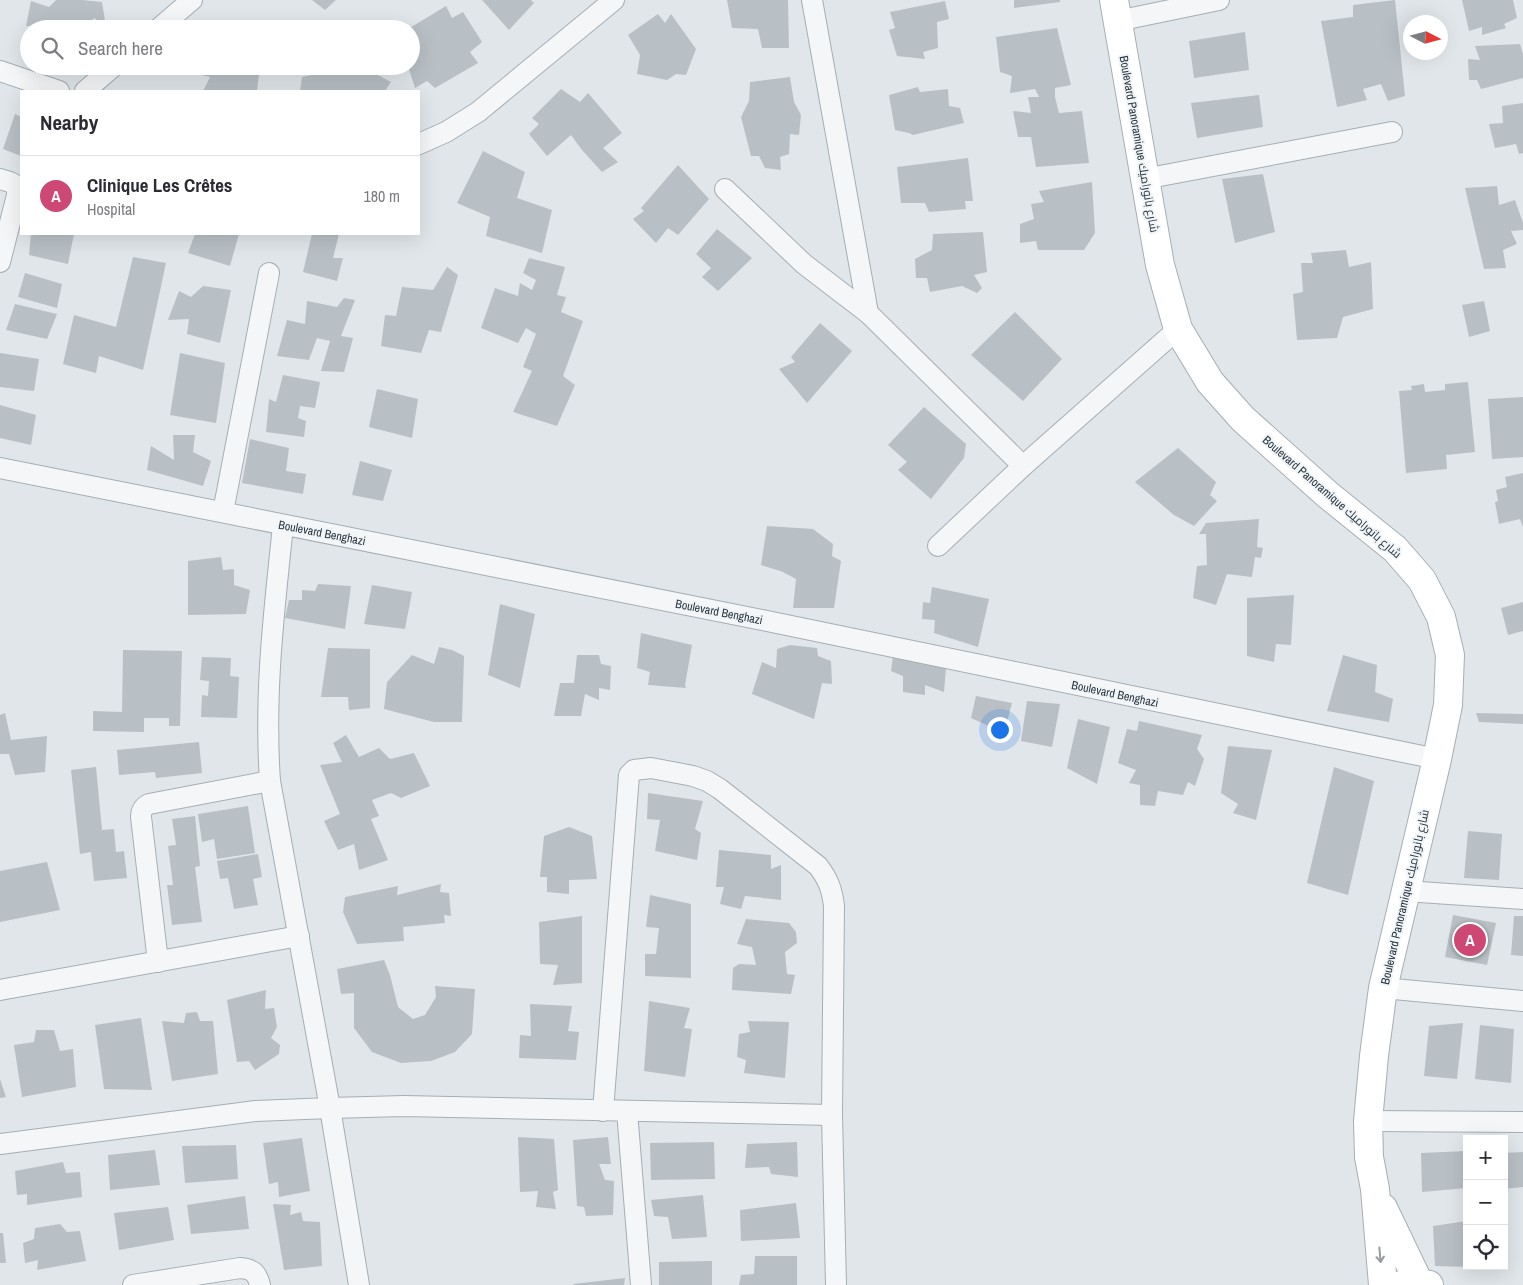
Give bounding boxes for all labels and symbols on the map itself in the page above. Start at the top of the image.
north arrow [1403,15,1448,60]
street label: Boulevard Panoramique شارع بانوراميك [1116,54,1162,234]
street label: Boulevard Panoramique شارع بانوراميك [1259,432,1405,562]
street label: Boulevard Benghazi [277,517,367,549]
street label: Boulevard Benghazi [674,596,764,628]
street label: Boulevard Benghazi [1070,677,1160,711]
your location [987,717,1013,743]
street label: Boulevard Panoramique شارع بانوراميك [1377,808,1433,986]
pin: A [1454,921,1486,959]
one-way arrow [1376,1246,1385,1262]

